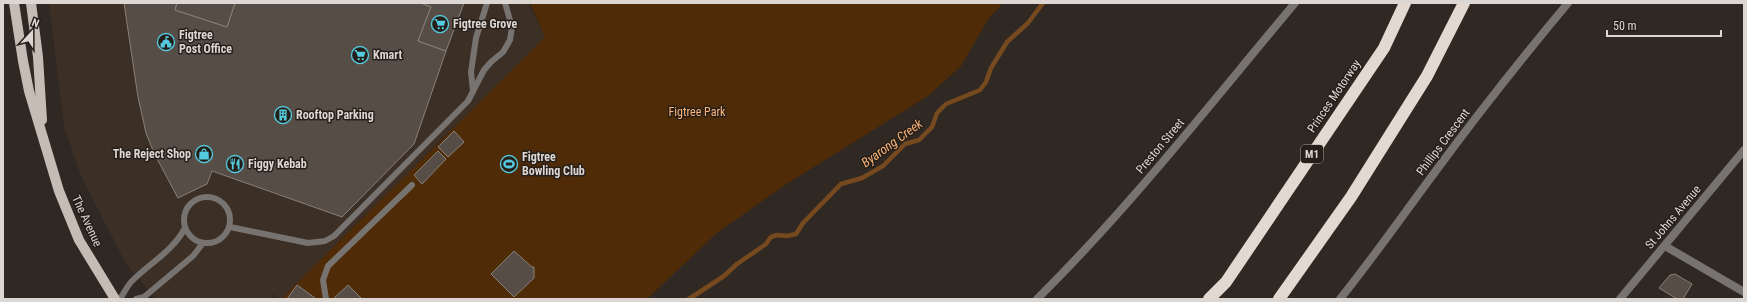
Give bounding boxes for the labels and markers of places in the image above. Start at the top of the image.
supermarket icon: Figtree Grove [430,14,450,34]
place label: Figtree Grove [453,17,518,31]
place label: Figtree Post Office [179,28,232,56]
public building icon: Figtree Post Office [156,32,176,52]
supermarket icon: Kmart [350,45,370,65]
place label: Kmart [373,48,402,62]
building icon: Rooftop Parking [273,105,293,125]
place label: Rooftop Parking [296,108,374,122]
shop icon: The Reject Shop [194,144,214,164]
place label: The Reject Shop [113,147,191,161]
place label: Figtree Bowling Club [522,150,585,178]
restaurant icon: Figgy Kebab [225,154,245,174]
sports icon: Figtree Bowling Club [499,154,519,174]
place label: Figgy Kebab [248,157,307,171]

